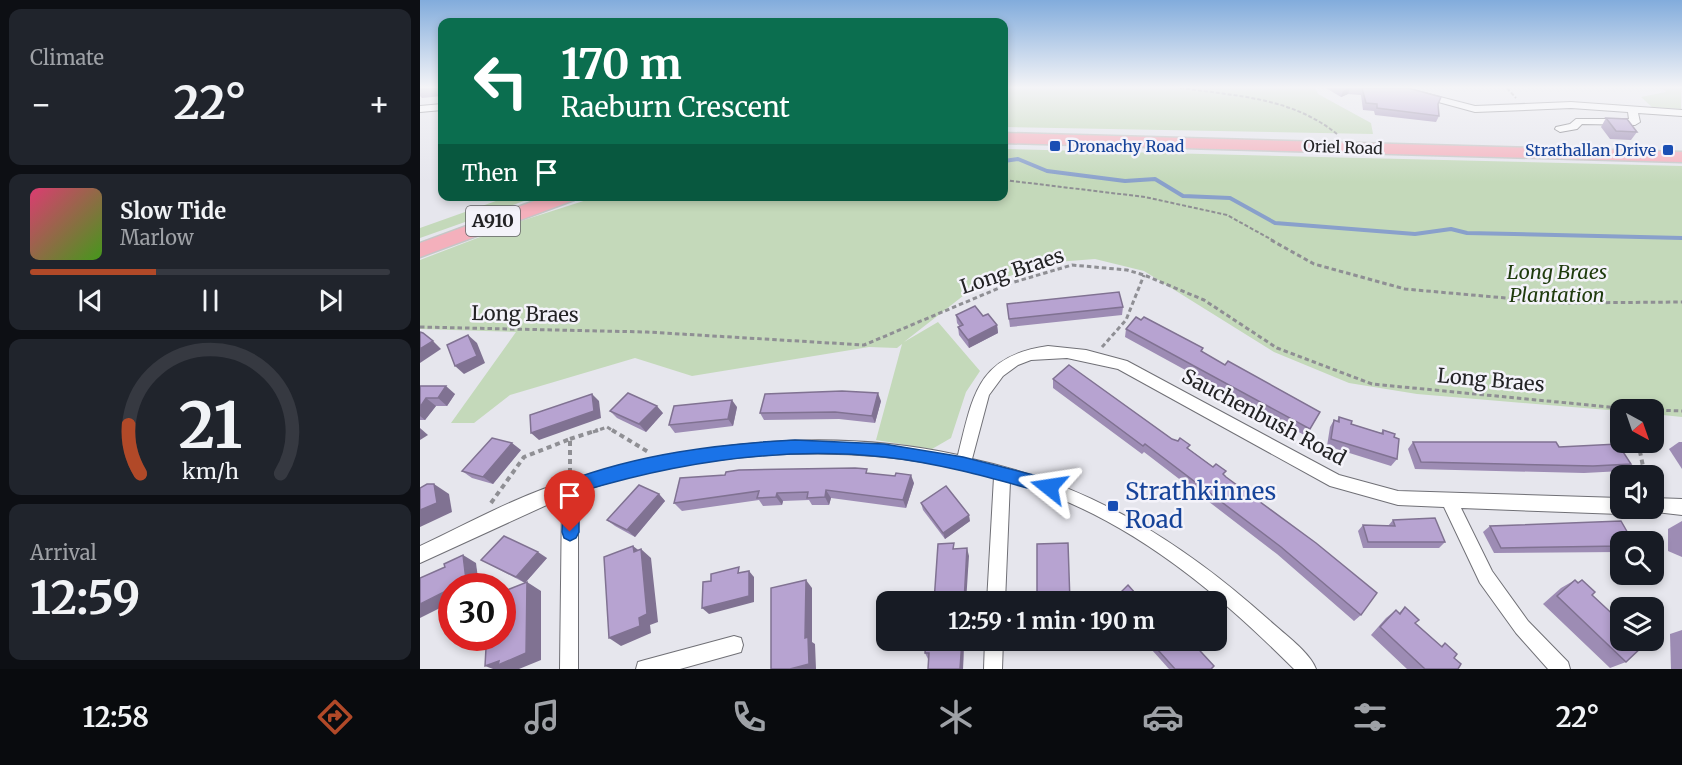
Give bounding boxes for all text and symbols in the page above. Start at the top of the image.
text: 170 m [561,38,682,90]
icon: left [462,42,540,120]
text: Climate [30,45,104,70]
text: 22° [174,75,246,131]
text: − [30,84,52,125]
text: + [368,84,390,125]
text: Raeburn Crescent [561,90,790,124]
place label: Dronachy Road [1067,136,1185,156]
street label: Oriel Road [1303,136,1384,158]
marker: Dronachy Road [1048,139,1062,153]
place label: Strathallan Drive [1525,140,1656,160]
marker: Strathallan Drive [1661,143,1675,157]
icon: arrive [530,156,563,189]
text: Then [462,159,518,187]
text: Slow Tide [120,197,226,225]
road number: A910 [466,206,520,236]
text: Marlow [120,225,194,250]
street label: Long Braes [957,242,1067,299]
park label: Long Braes Plantation [1507,259,1607,307]
icon: previous [74,284,107,317]
icon: pause [194,284,227,317]
icon: next [314,284,347,317]
street label: Long Braes [471,300,579,327]
street label: Long Braes [1436,362,1546,397]
street label: Sauchenbush Road [1178,363,1351,470]
text: 21 [178,387,242,465]
north arrow [1610,399,1664,453]
map controls [1610,399,1664,651]
position arrow [1017,455,1081,519]
text: km/h [182,458,238,485]
button: sound [1610,465,1664,519]
pin [544,470,595,532]
place label: Strathkinnes Road [1125,476,1276,535]
icon: arrive [553,479,586,512]
marker: Strathkinnes Road [1106,499,1120,513]
button: search [1610,531,1664,585]
text: Arrival [30,540,97,565]
text: 12:59 [30,570,140,626]
speed limit sign: 30 [438,573,516,651]
button: layers [1610,597,1664,651]
text: 12:59 · 1 min · 190 m [948,607,1155,635]
icon: directions [314,696,356,738]
icon: music [521,696,563,738]
icon: phone [728,696,770,738]
icon: climate [935,696,977,738]
icon: car [1142,696,1184,738]
icon: filters [1349,696,1391,738]
text: 12:58 [82,700,149,734]
text: 22° [1556,700,1599,734]

